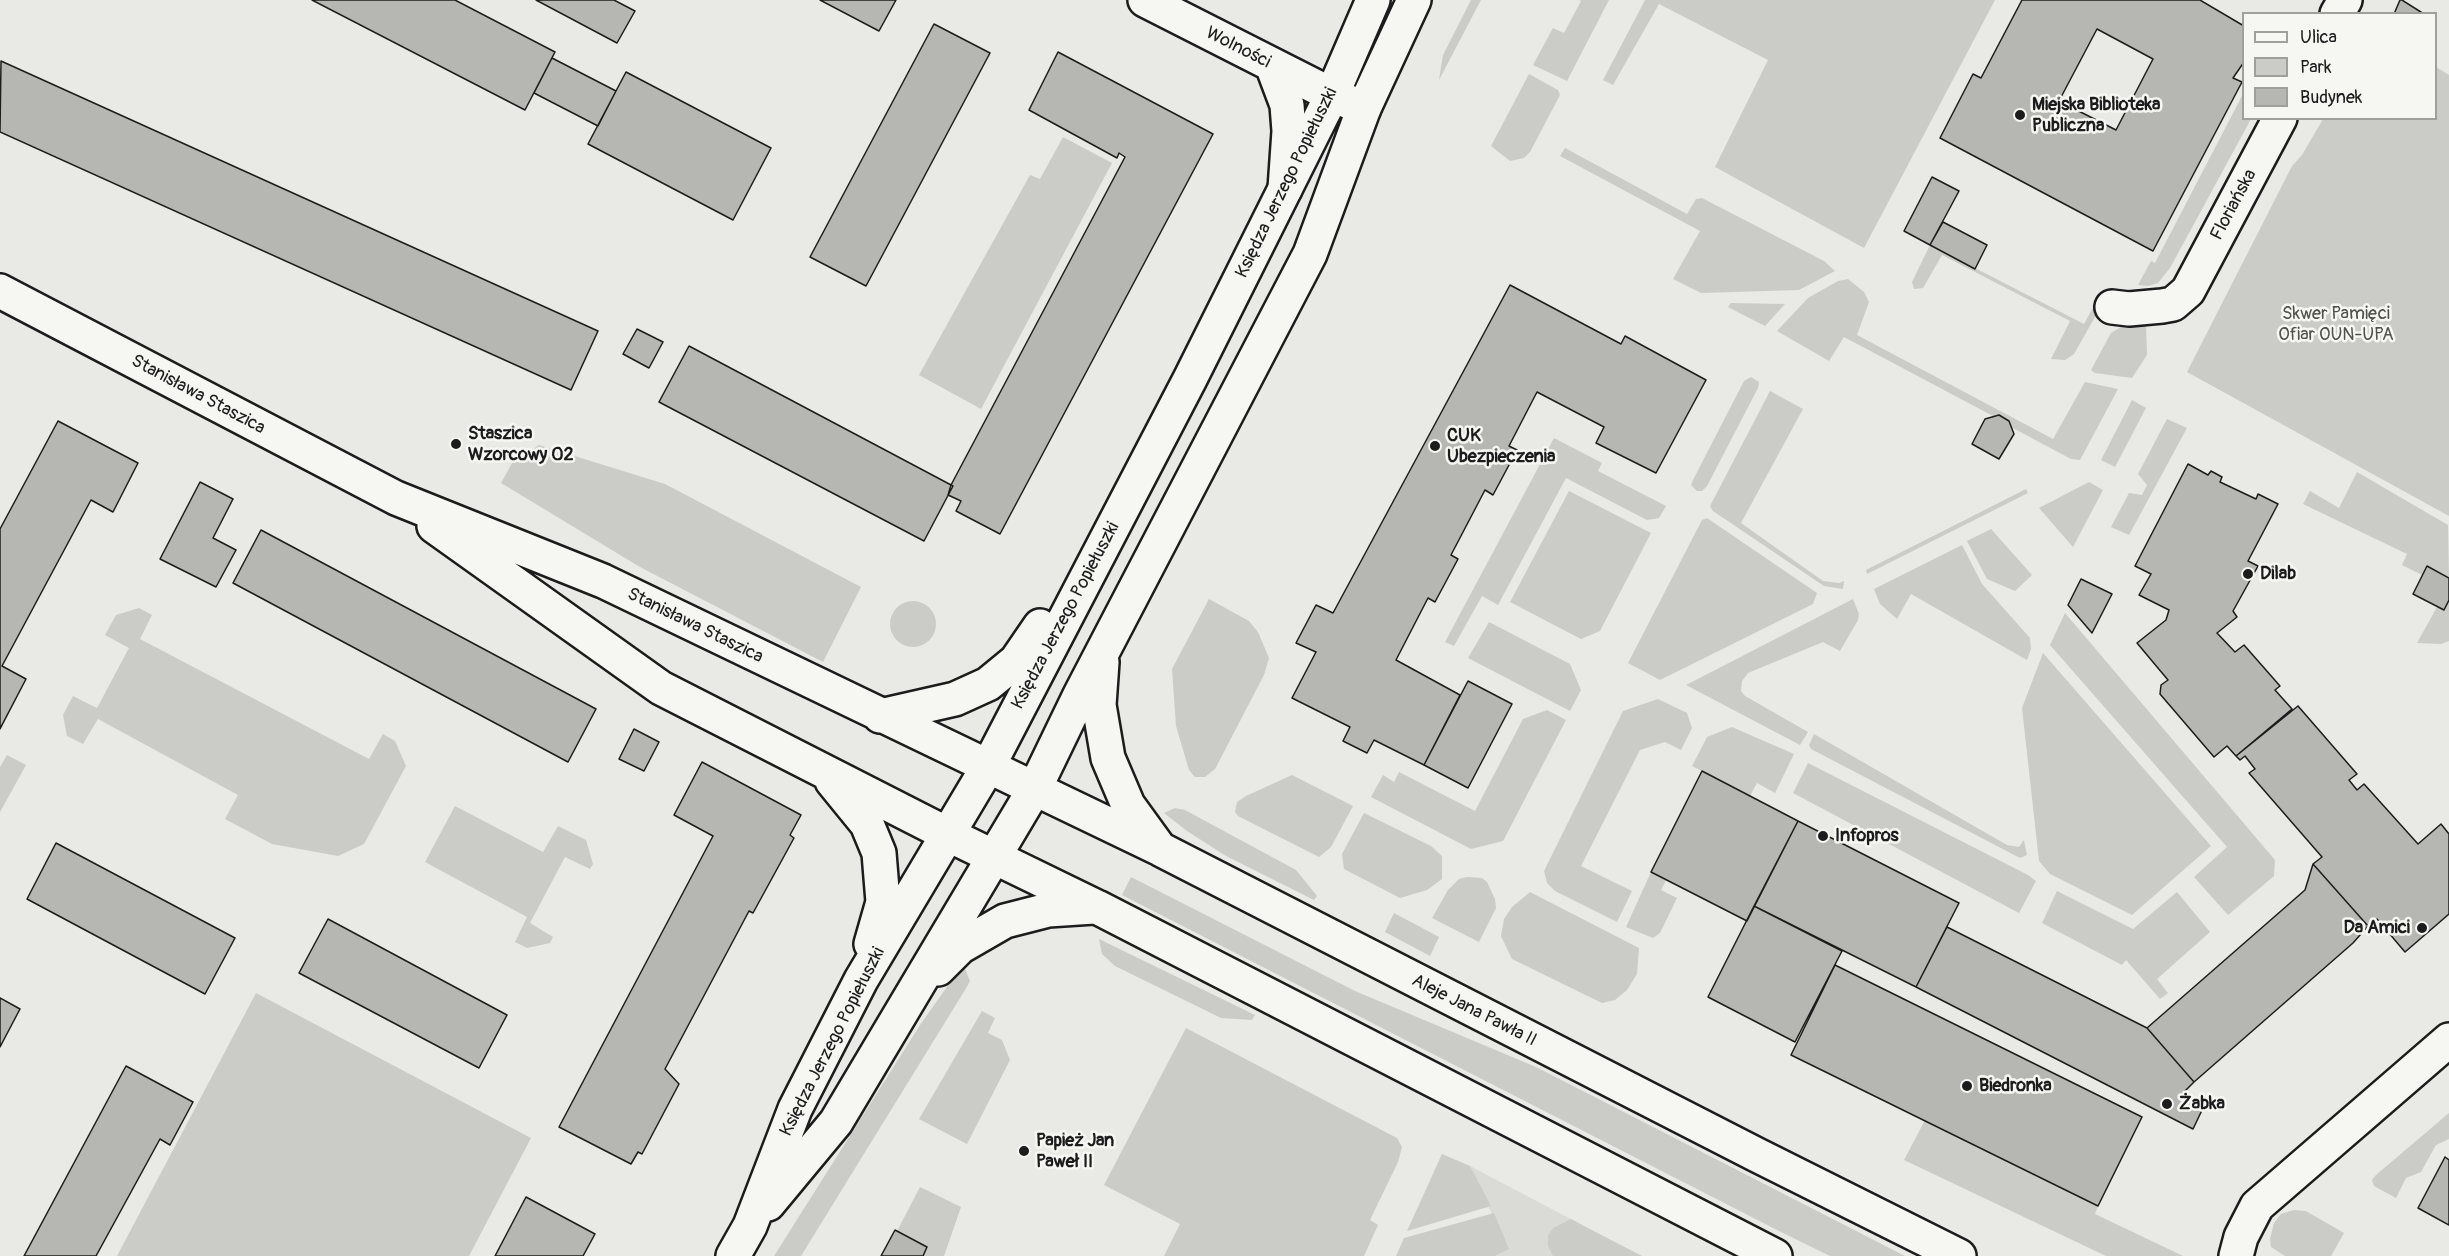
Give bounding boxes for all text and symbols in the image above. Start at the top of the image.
legend [2242,12,2437,120]
street label: Wolności [1202,23,1274,73]
text: Ulica [2300,26,2337,49]
text: Park [2300,56,2332,79]
street label: Księdza Jerzego Popiełuszki [1231,84,1343,282]
text: Budynek [2300,86,2362,109]
place label: Miejska Biblioteka Publiczna [2032,94,2160,136]
marker: Miejska Biblioteka Publiczna [2013,108,2027,122]
street label: Floriańska [2206,166,2262,244]
park label: Skwer Pamięci Ofiar OUN-UPA [2278,303,2394,346]
street label: Stanisława Staszica [127,351,269,439]
place label: Staszica Wzorcowy 02 [468,423,574,466]
place label: CUK Ubezpieczenia [1447,425,1555,468]
marker: Staszica Wzorcowy 02 [449,437,463,451]
marker: CUK Ubezpieczenia [1428,439,1442,453]
street label: Księdza Jerzego Popiełuszki [1007,519,1125,713]
place label: Dilab [2260,563,2296,585]
marker: Dilab [2241,567,2255,581]
street label: Stanisława Staszica [624,584,766,668]
place label: Infopros [1835,825,1899,847]
marker: Infopros [1816,829,1830,843]
place label: Da Amici [2344,917,2410,939]
marker: Da Amici [2415,921,2429,935]
street label: Księdza Jerzego Popiełuszki [776,944,890,1140]
street label: Aleje Jana Pawła II [1408,970,1540,1052]
place label: Biedronka [1979,1075,2052,1097]
marker: Biedronka [1960,1079,1974,1093]
place label: Żabka [2179,1093,2225,1115]
marker: Żabka [2160,1097,2174,1111]
place label: Papież Jan Paweł II [1036,1130,1114,1172]
marker: Papież Jan Paweł II [1017,1144,1031,1158]

